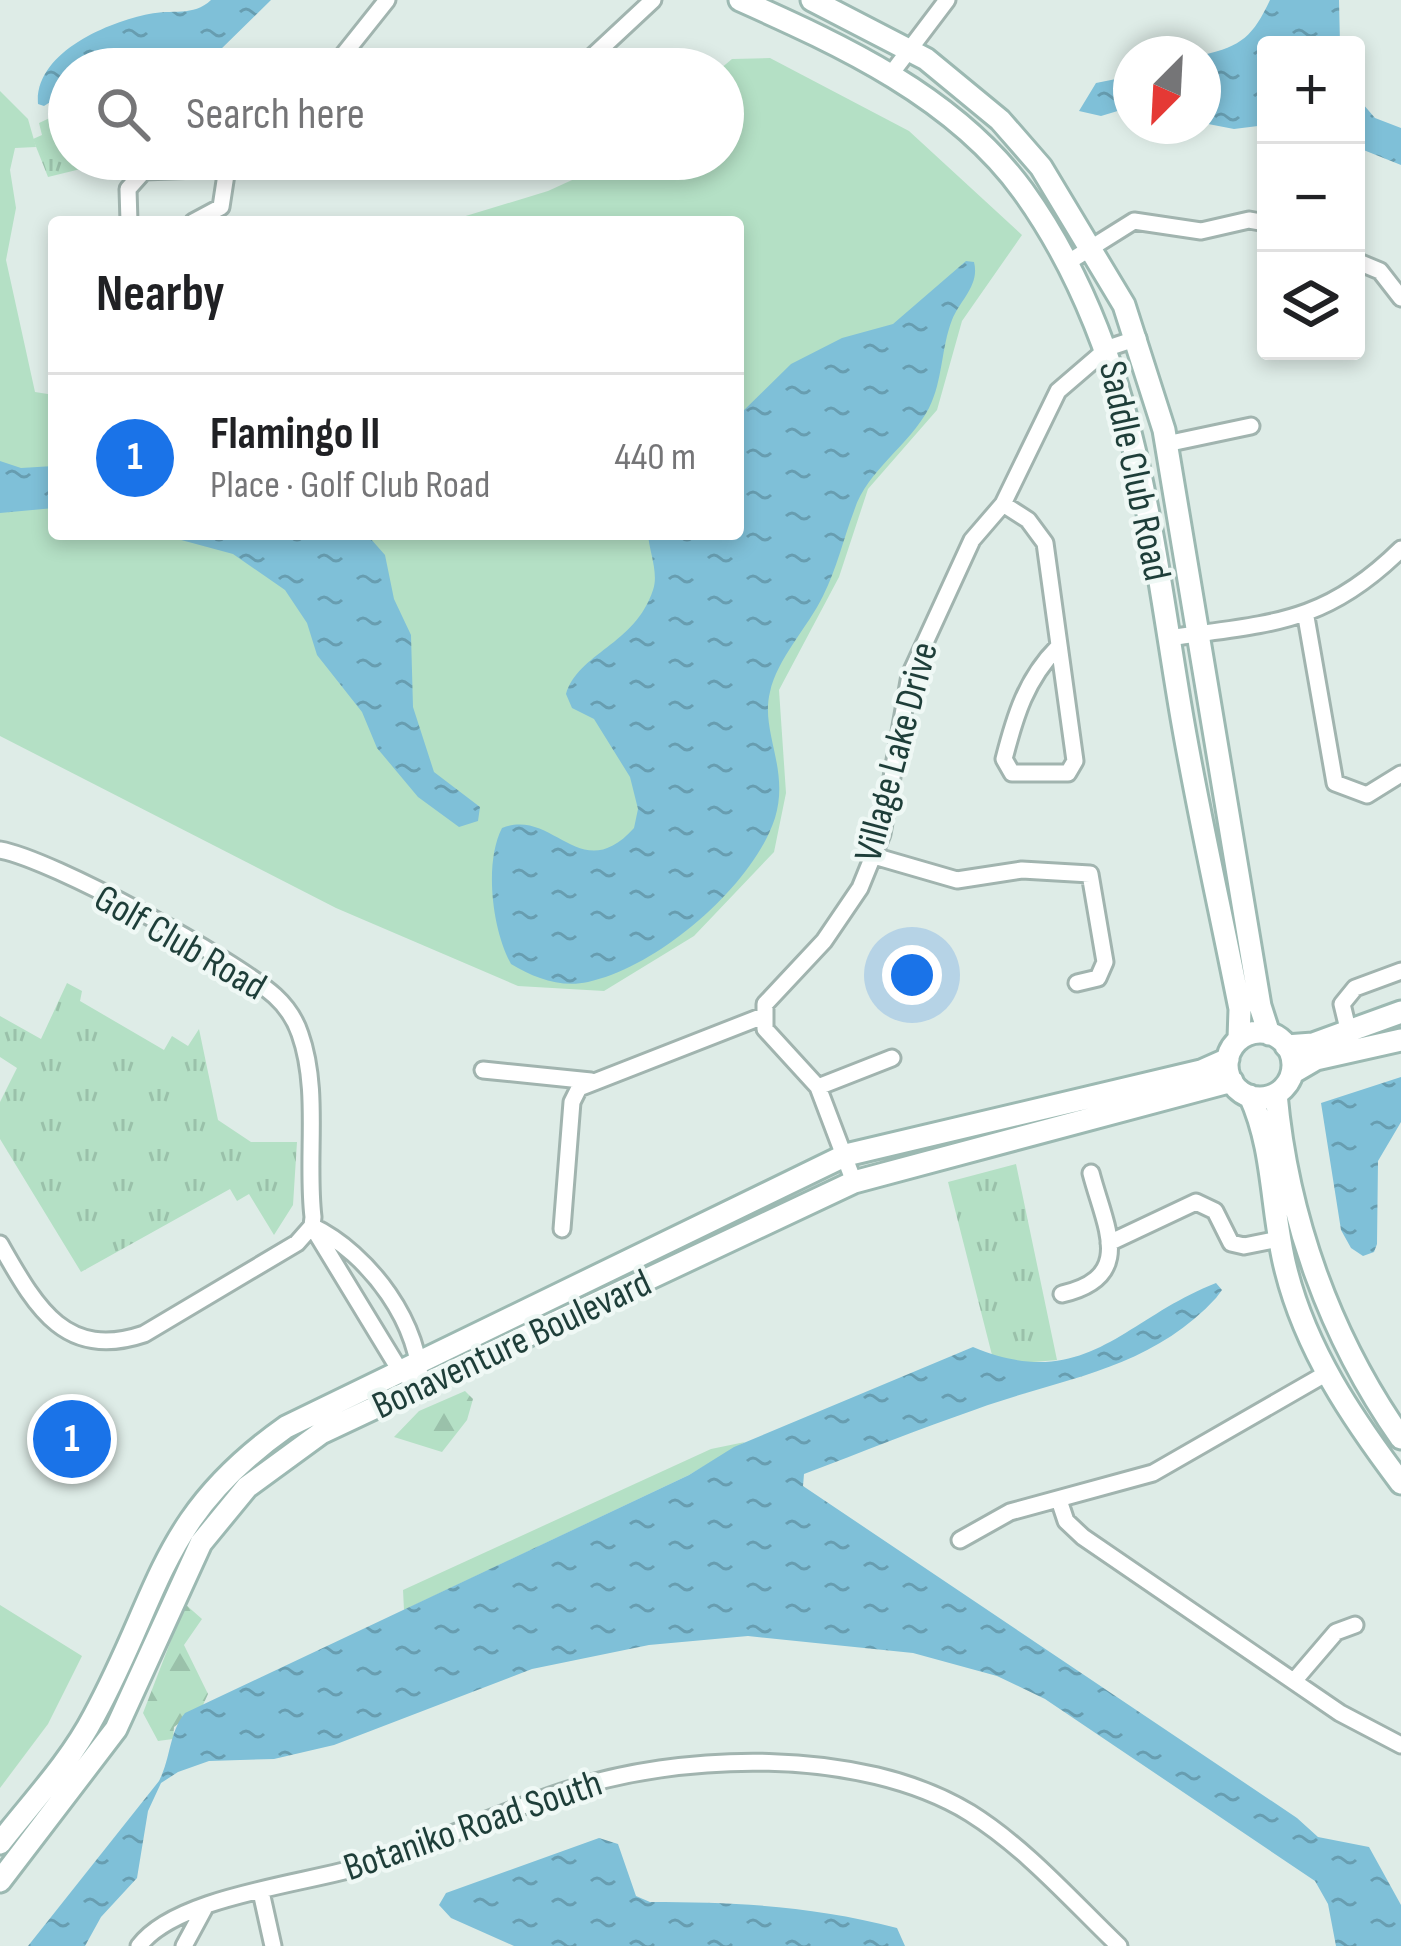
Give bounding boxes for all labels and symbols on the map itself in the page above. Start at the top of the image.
north arrow [1113,36,1221,144]
street label: Saddle Club Road [1088,357,1180,585]
street label: Village Lake Drive [845,637,949,867]
street label: Golf Club Road [86,875,274,1011]
your location [882,945,942,1005]
street label: Bonaventure Boulevard [365,1260,659,1430]
pin: 1 [33,1394,111,1484]
street label: Botaniko Road South [338,1760,608,1892]

